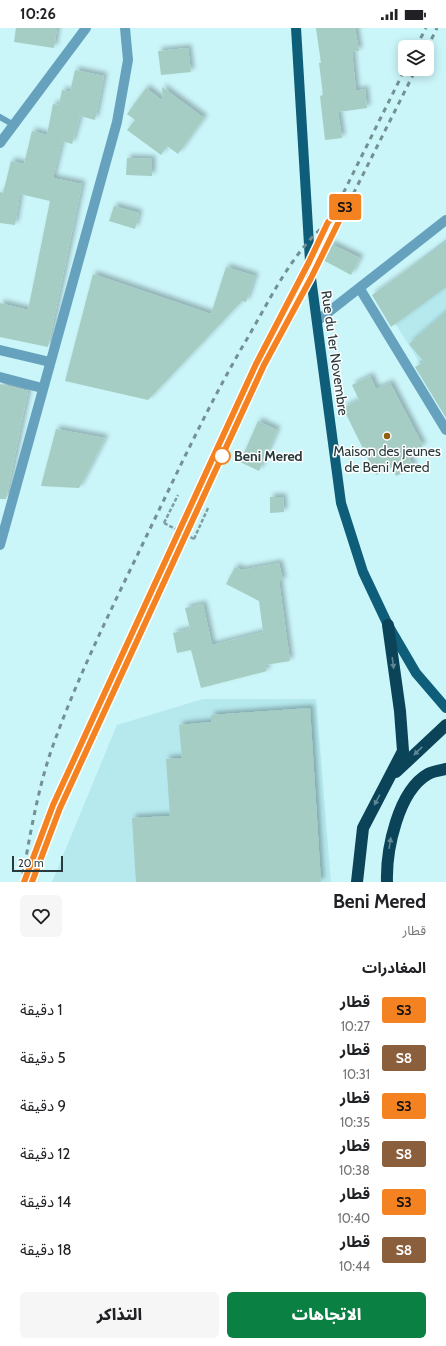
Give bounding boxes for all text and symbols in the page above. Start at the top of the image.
text: 10:26 [20,5,56,23]
map controls [398,40,434,76]
button: layers [398,40,434,76]
line badge: S3 [327,194,363,220]
text: S3 [337,198,353,216]
street label: Rue du 1er Novembre [317,289,353,417]
marker: Maison des jeunes de Beni Mered [382,431,392,441]
place label: Maison des jeunes de Beni Mered [333,442,441,476]
marker: Beni Mered [213,447,231,465]
place label: Beni Mered [234,447,303,465]
one-way arrow [390,657,396,669]
one-way arrow [413,747,423,756]
one-way arrow [374,795,381,806]
one-way arrow [388,837,394,849]
scale bar [12,854,63,873]
text: 20 m [18,856,44,870]
text: Beni Mered [333,890,426,913]
button: heart [20,895,62,937]
text: قطار [402,922,426,938]
text: المغادرات [362,959,426,977]
text: قطار [340,993,370,1011]
text: 1 دقيقة [20,1001,62,1019]
text: S3 [396,1001,412,1019]
text: 10:27 [341,1018,370,1034]
text: قطار [340,1041,370,1059]
text: 5 دقيقة [20,1049,66,1067]
text: S8 [396,1049,412,1067]
text: 10:31 [343,1066,370,1082]
text: قطار [340,1089,370,1107]
text: 9 دقيقة [20,1097,66,1115]
text: S3 [396,1097,412,1115]
text: 10:35 [340,1114,370,1130]
text: قطار [340,1137,370,1155]
text: 12 دقيقة [20,1145,70,1163]
text: S8 [396,1145,412,1163]
text: 10:38 [339,1162,370,1178]
text: قطار [340,1185,370,1203]
text: 14 دقيقة [20,1193,71,1211]
text: S3 [396,1193,412,1211]
text: 10:40 [337,1210,370,1226]
text: قطار [340,1233,370,1251]
text: 18 دقيقة [20,1241,72,1259]
text: S8 [396,1241,412,1259]
text: 10:44 [339,1258,370,1274]
button: التذاكر [20,1292,219,1338]
button: الاتجاهات [227,1292,426,1338]

